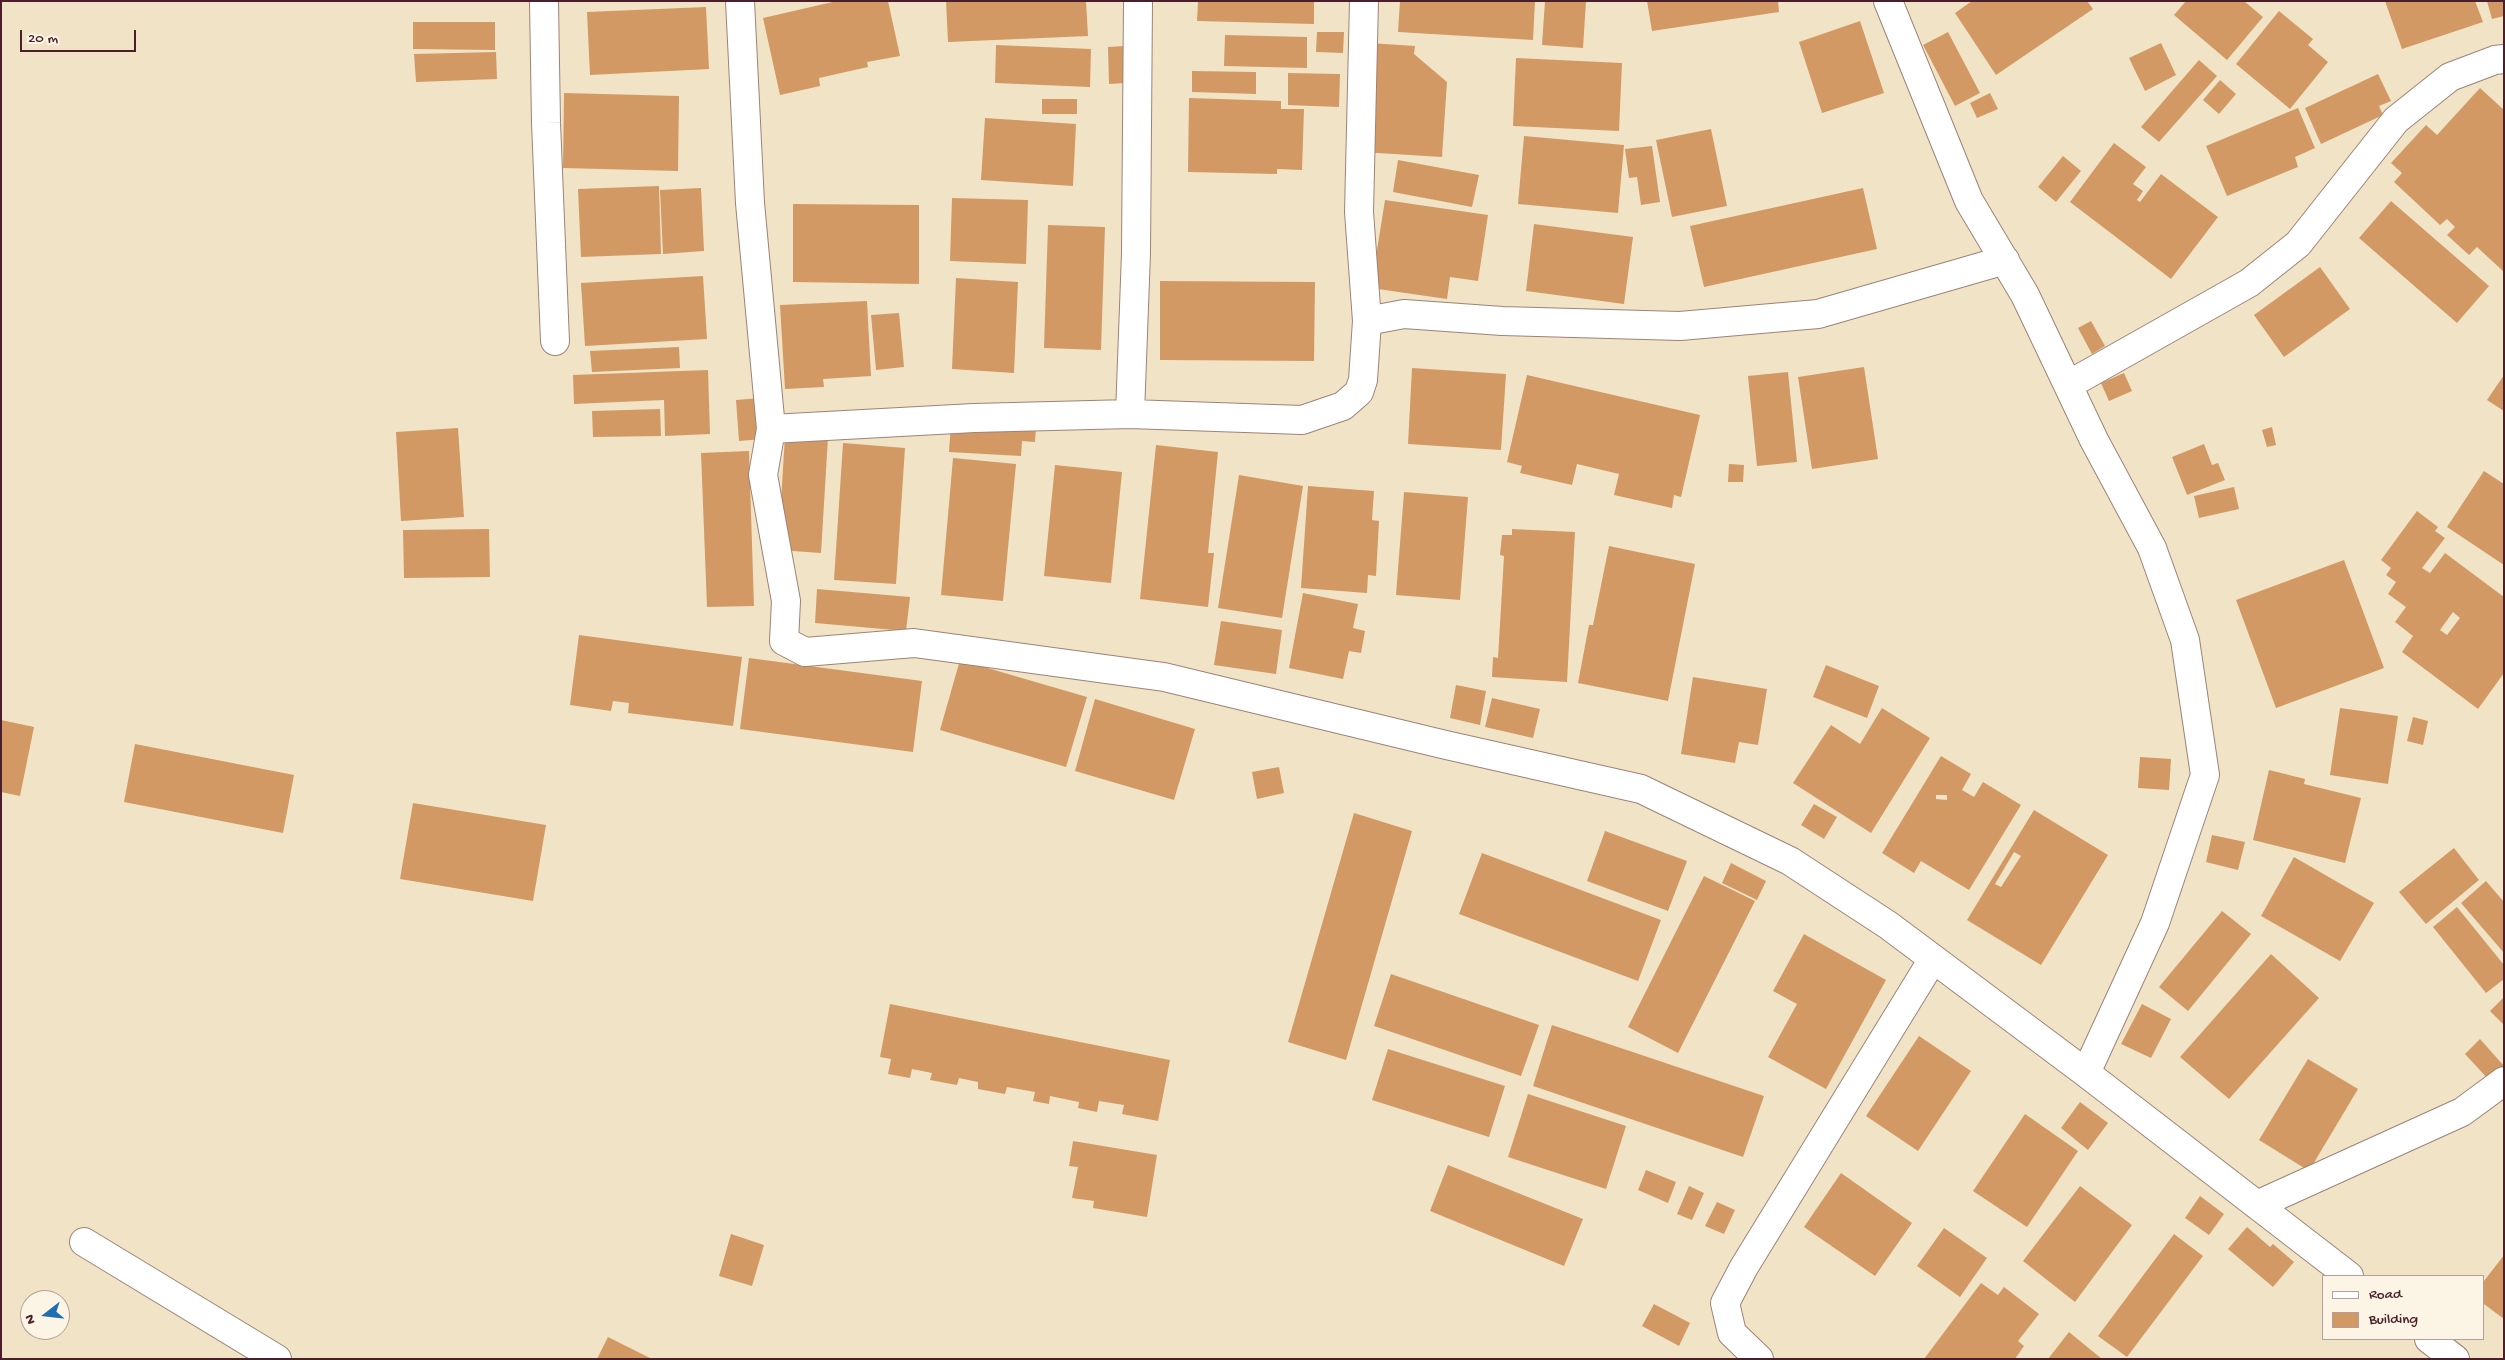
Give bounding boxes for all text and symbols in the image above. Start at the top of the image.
scale bar [22,20,139,52]
text: 20 m [28,30,58,48]
legend [2322,1275,2485,1340]
text: Road [2369,1286,2402,1304]
north arrow [20,1290,70,1340]
text: Building [2369,1311,2418,1329]
text: N [22,1312,40,1326]

